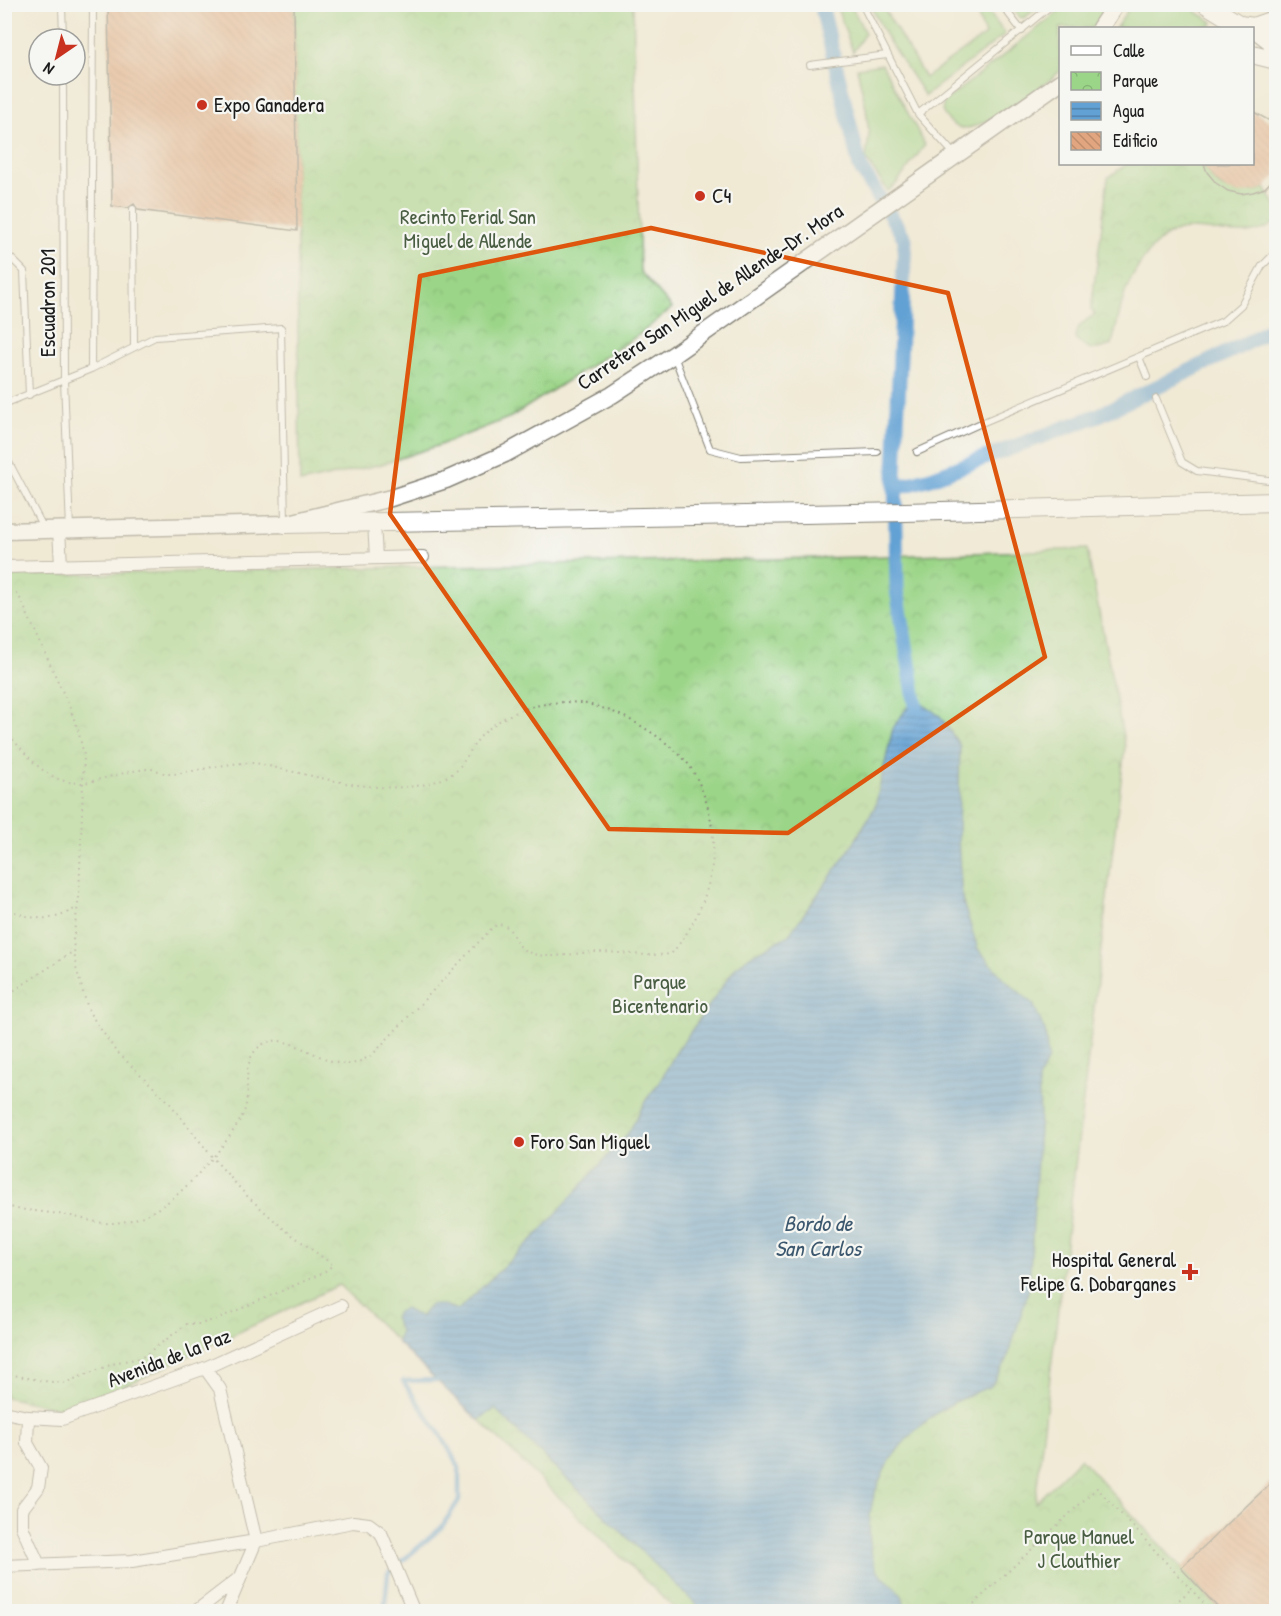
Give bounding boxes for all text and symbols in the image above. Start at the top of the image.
north arrow [27,27,87,87]
legend [1059,27,1254,165]
text: Calle [1113,38,1145,63]
text: N [38,58,58,81]
text: Parque [1113,68,1158,93]
place label: Expo Ganadera [214,90,324,119]
marker: Expo Ganadera [195,98,209,112]
text: Agua [1113,98,1144,123]
text: Edificio [1113,128,1157,153]
place label: C4 [712,181,732,210]
marker: C4 [693,189,707,203]
street label: Carretera San Miguel de Allende-Dr. Mora [571,196,848,397]
park label: Recinto Ferial San Miguel de Allende [400,202,536,255]
street label: Escuadron 201 [33,249,62,357]
park label: Parque Bicentenario [612,967,708,1020]
place label: Foro San Miguel [530,1127,650,1156]
marker: Foro San Miguel [512,1135,526,1149]
water label: Bordo de San Carlos [775,1208,864,1263]
place label: Hospital General Felipe G. Dobarganes [1020,1245,1176,1298]
marker: Hospital General Felipe G. Dobarganes [1181,1263,1199,1281]
street label: Avenida de la Paz [103,1321,235,1394]
park label: Parque Manuel J Clouthier [1024,1522,1135,1575]

